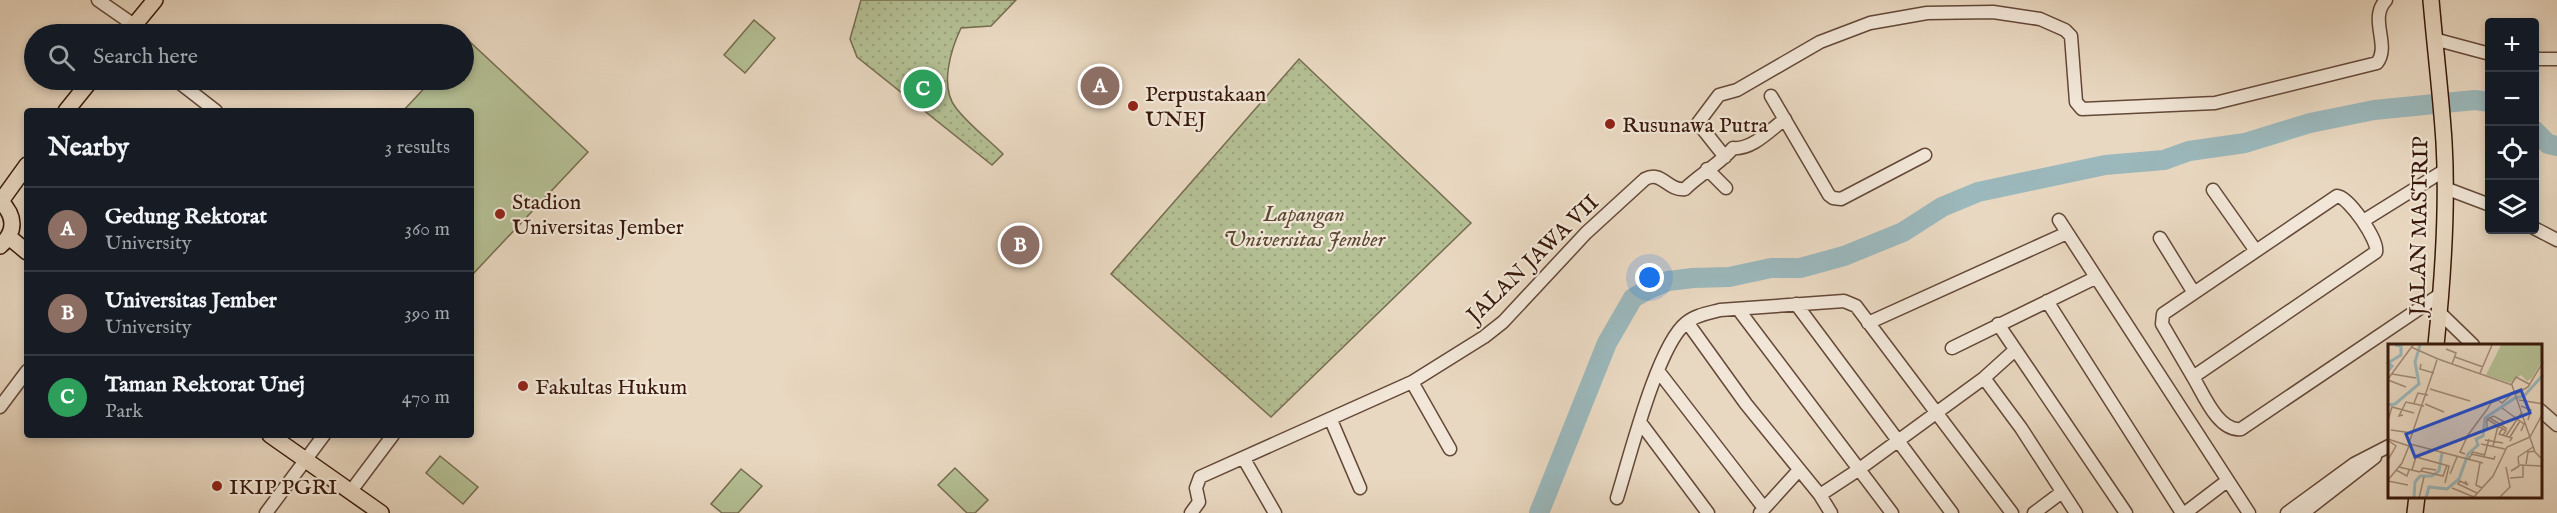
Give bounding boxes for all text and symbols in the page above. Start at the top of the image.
map controls [2485,18,2539,234]
button: + [2485,18,2539,72]
search box [24,24,474,90]
icon: search [45,41,78,74]
text: Search here [93,43,198,71]
pin: A [1080,64,1120,109]
pin: C [904,66,942,112]
button: − [2485,72,2539,126]
place label: Perpustakaan UNEJ [1145,81,1266,134]
marker: Perpustakaan UNEJ [1126,99,1140,113]
place label: Rusunawa Putra [1622,112,1769,140]
marker: Rusunawa Putra [1603,117,1617,131]
button: locate [2485,126,2539,180]
text: Nearby [48,131,129,164]
text: 3 results [385,135,450,160]
street label: JALAN MASTRIP [2404,136,2436,319]
button: layers [2485,180,2539,234]
place label: Stadion Universitas Jember [512,189,684,242]
street label: JALAN JAWA VII [1459,189,1605,332]
park label: Lapangan Universitas Jember [1223,201,1386,254]
text: Gedung Rektorat [105,203,267,231]
marker: Stadion Universitas Jember [493,207,507,221]
text: A [61,217,74,242]
text: 360 m [404,217,450,242]
pin: B [1000,222,1040,268]
text: University [105,231,192,256]
your location [1635,263,1664,292]
text: Universitas Jember [105,287,277,315]
text: B [61,301,74,326]
text: 390 m [404,301,450,326]
text: University [105,315,192,340]
inset map [2388,344,2542,498]
text: Taman Rektorat Unej [105,371,305,399]
place label: Fakultas Hukum [535,374,687,402]
marker: Fakultas Hukum [516,379,530,393]
text: C [60,385,75,410]
text: 470 m [402,385,450,410]
text: Park [105,399,143,424]
place label: IKIP PGRI [229,474,338,502]
marker: IKIP PGRI [210,479,224,493]

